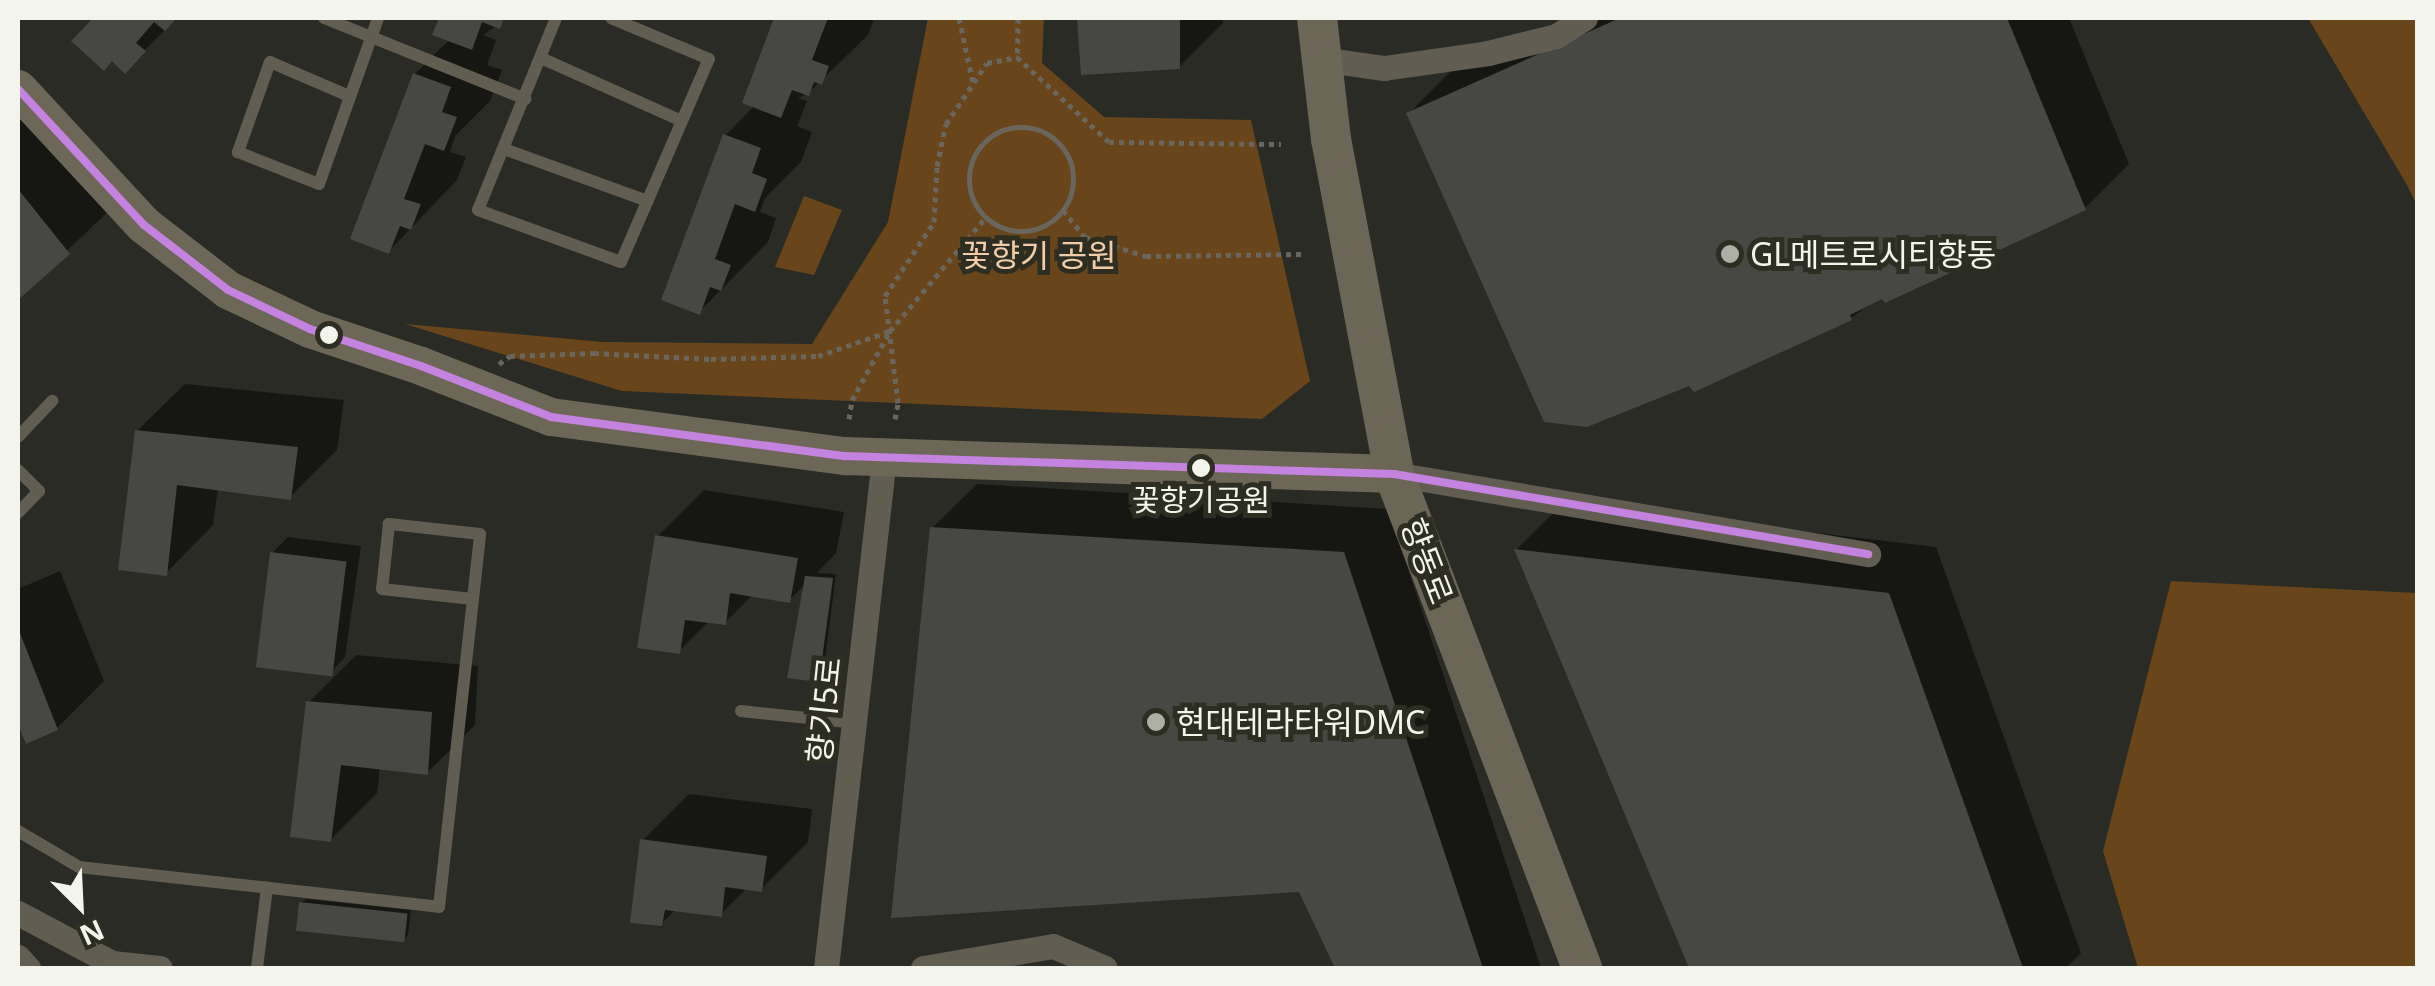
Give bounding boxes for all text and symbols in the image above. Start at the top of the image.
place label: GL메트로시티향동 [1750,235,1996,273]
park label: 꽃향기 공원 [961,236,1117,274]
marker: GL메트로시티향동 [1719,243,1741,265]
unlabelled marker [319,325,339,345]
marker: 꽃향기공원 [1191,458,1211,478]
place label: 꽃향기공원 [1132,482,1270,518]
street label: 향동로 [1393,513,1461,609]
street label: 향기5로 [799,655,849,765]
place label: 현대테라타워DMC [1176,703,1425,741]
marker: 현대테라타워DMC [1145,711,1167,733]
north arrow [30,856,130,956]
text: N [74,911,110,955]

